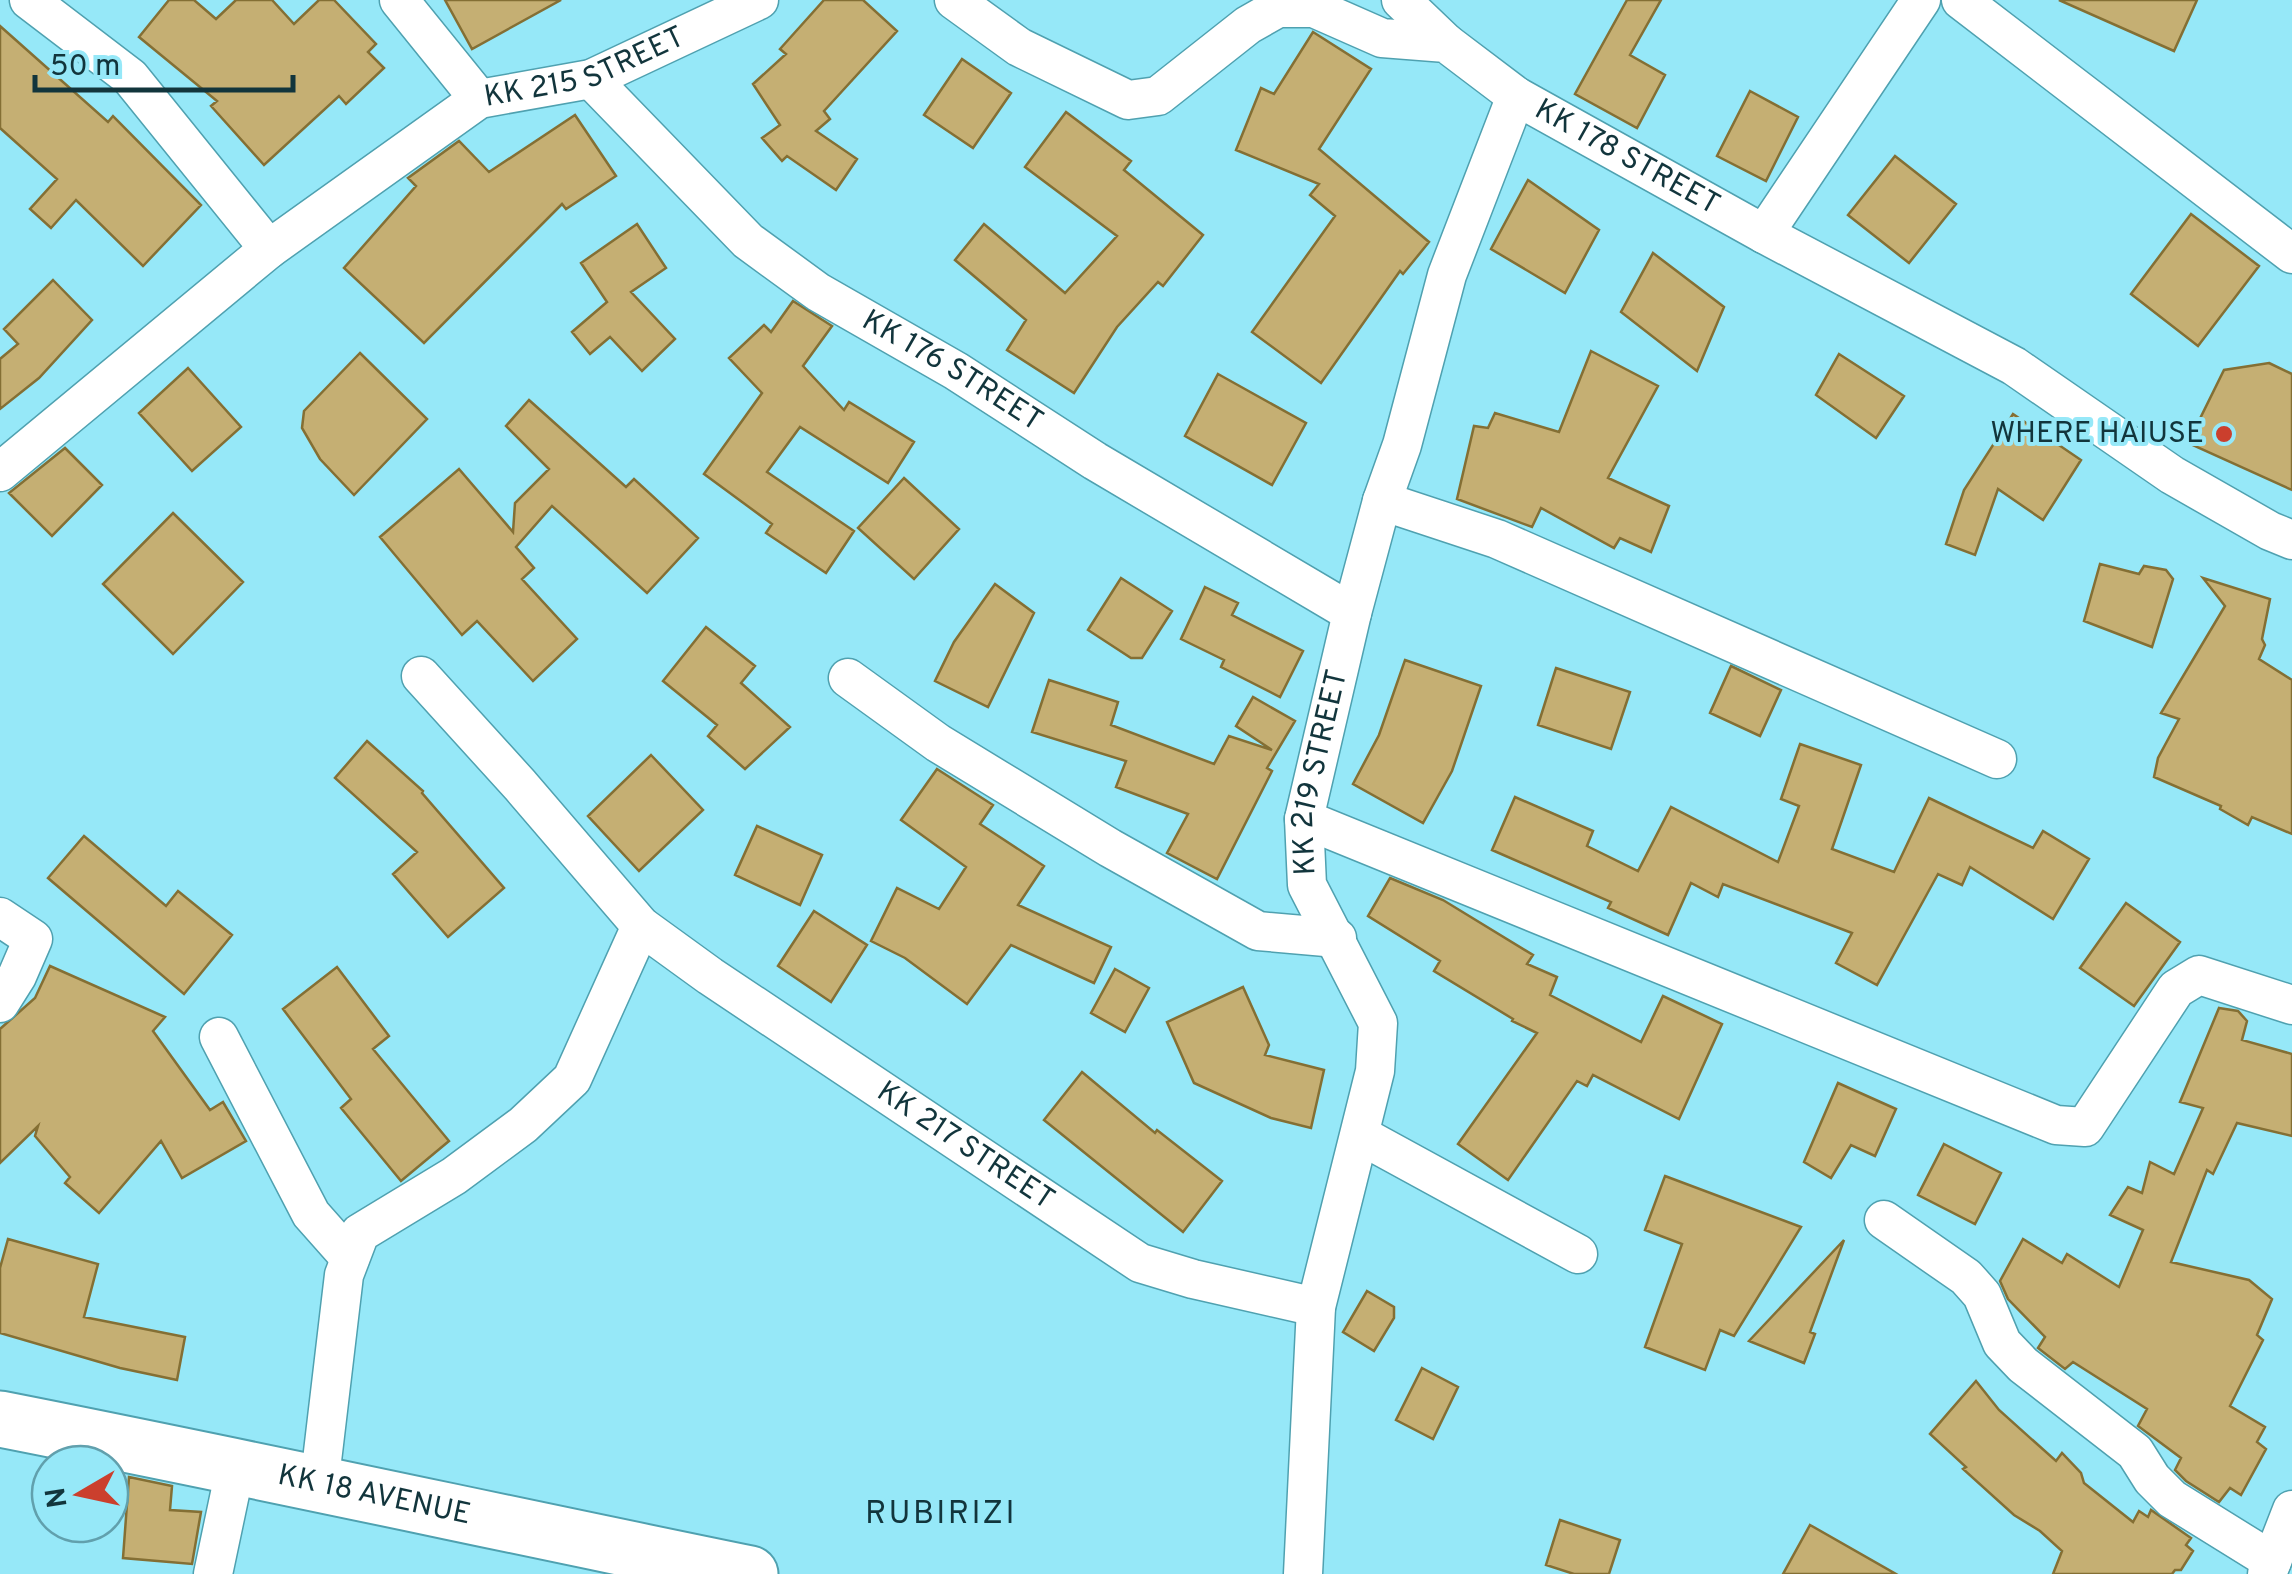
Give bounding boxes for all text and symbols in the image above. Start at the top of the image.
street label: KK 215 STREET [481,19,691,116]
scale bar [35,30,292,92]
text: 50 m [50,49,120,86]
street label: KK 178 STREET [1528,91,1726,224]
street label: KK 176 STREET [855,302,1049,440]
place label: WHERE HAIUSE [1990,416,2204,453]
marker: WHERE HAIUSE [2213,423,2235,445]
street label: KK 219 STREET [1285,666,1357,876]
street label: KK 217 STREET [869,1074,1061,1219]
north arrow [30,1444,130,1544]
street label: KK 18 AVENUE [274,1457,474,1534]
text: N [39,1485,78,1510]
district label: RUBIRIZI [865,1495,1017,1535]

